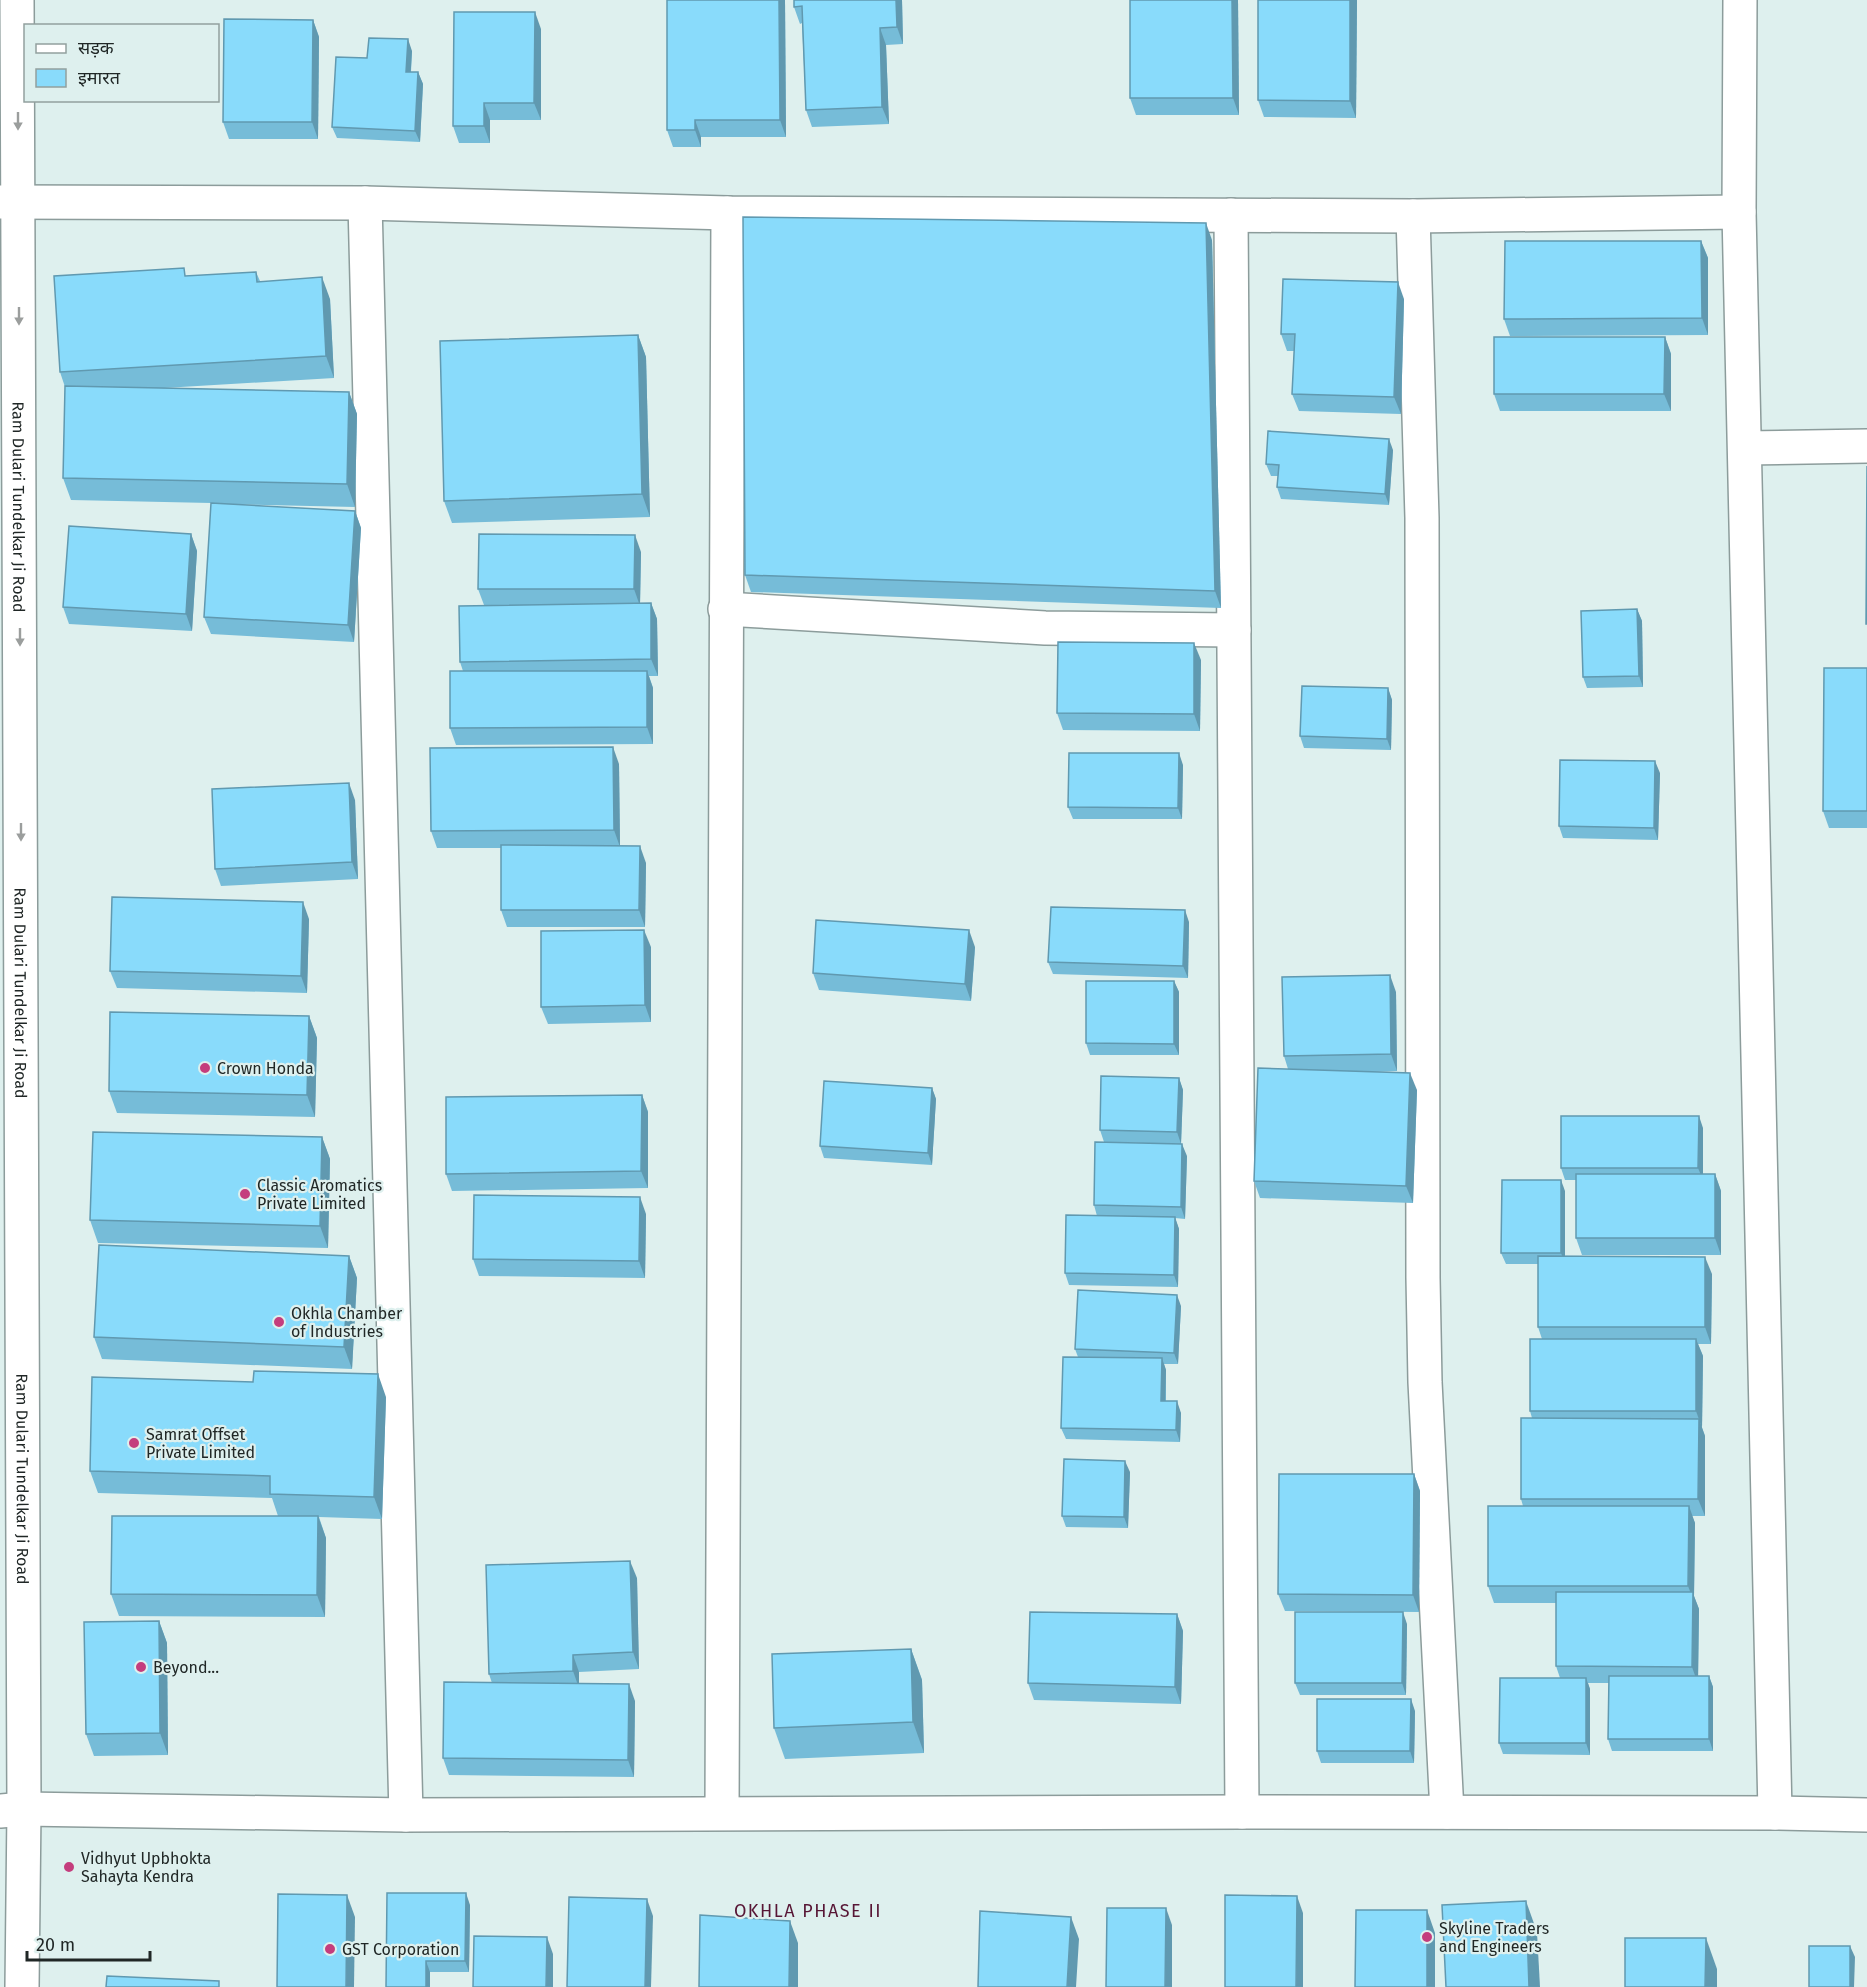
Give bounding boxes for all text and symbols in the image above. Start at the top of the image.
legend [24,24,219,102]
text: सड़क [78,37,115,59]
text: इमारत [78,67,121,89]
one-way arrow [13,112,23,131]
one-way arrow [14,307,24,326]
street label: Ram Dulari Tundelkar Ji Road [9,401,28,613]
one-way arrow [15,628,25,647]
one-way arrow [16,823,26,842]
street label: Ram Dulari Tundelkar Ji Road [10,887,30,1099]
place label: Crown Honda [217,1059,314,1078]
marker: Crown Honda [198,1061,212,1075]
place label: Classic Aromatics Private Limited [257,1176,382,1213]
marker: Classic Aromatics Private Limited [238,1187,252,1201]
place label: Okhla Chamber of Industries [291,1304,403,1341]
marker: Okhla Chamber of Industries [272,1315,286,1329]
street label: Ram Dulari Tundelkar Ji Road [12,1373,32,1585]
place label: Samrat Offset Private Limited [146,1425,255,1462]
marker: Samrat Offset Private Limited [127,1436,141,1450]
place label: Beyond... [153,1658,219,1677]
marker: Beyond... [134,1660,148,1674]
place label: Vidhyut Upbhokta Sahayta Kendra [81,1849,211,1886]
marker: Vidhyut Upbhokta Sahayta Kendra [62,1860,76,1874]
district label: OKHLA PHASE II [734,1900,882,1922]
place label: Skyline Traders and Engineers [1439,1919,1549,1956]
scale bar [27,1924,150,1962]
marker: Skyline Traders and Engineers [1420,1930,1434,1944]
text: 20 m [36,1934,75,1956]
place label: GST Corporation [342,1940,459,1959]
marker: GST Corporation [323,1942,337,1956]

